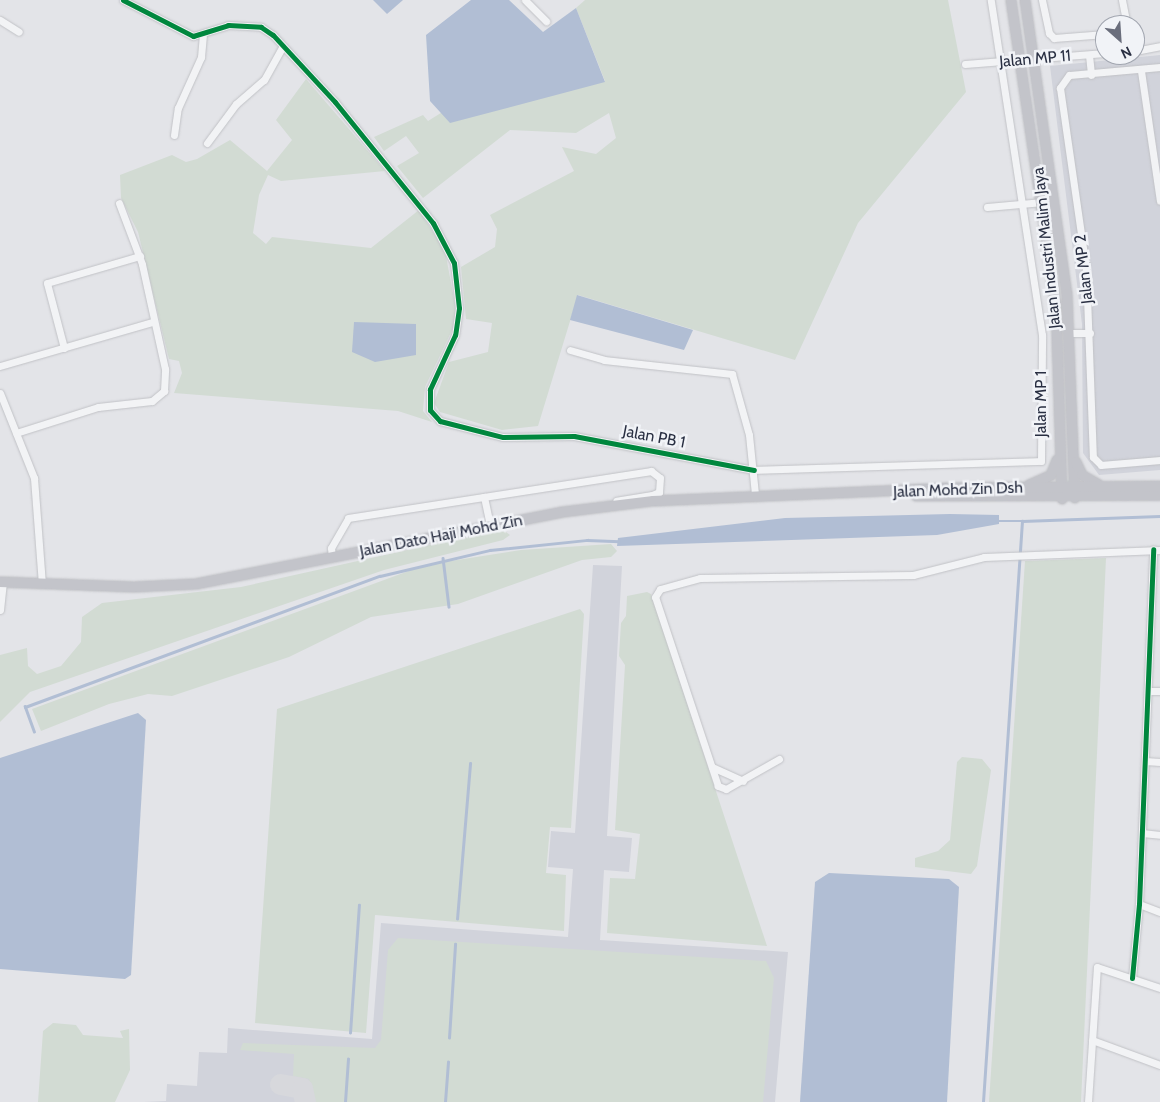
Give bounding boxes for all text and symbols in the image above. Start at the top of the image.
north arrow [1095,15,1145,65]
text: N [1118,42,1135,63]
street label: Jalan MP 11 [998,46,1072,72]
street label: Jalan Industri Malim Jaya [1029,166,1065,330]
street label: Jalan MP 2 [1071,233,1097,305]
street label: Jalan MP 1 [1031,371,1051,437]
street label: Jalan PB 1 [621,422,687,452]
street label: Jalan Mohd Zin Dsh [893,478,1023,502]
street label: Jalan Dato Haji Mohd Zin [358,511,524,561]

